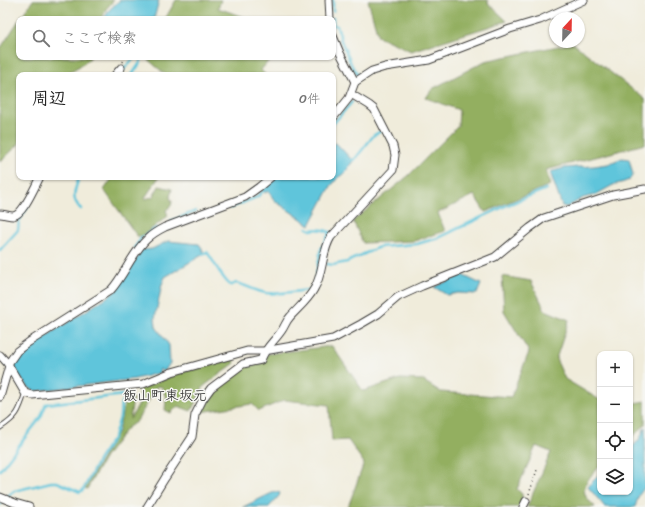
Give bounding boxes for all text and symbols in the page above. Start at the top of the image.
north arrow [549,12,585,48]
search box [16,16,336,60]
text: ここで検索 [62,25,137,51]
icon: search [30,27,52,49]
text: 周辺 [32,83,66,113]
text: 0件 [299,87,320,110]
map controls [597,351,633,495]
button: + [597,351,633,387]
district label: 飯山町東坂元 [123,383,207,408]
button: − [597,387,633,423]
button: locate [597,423,633,459]
button: layers [597,459,633,495]

